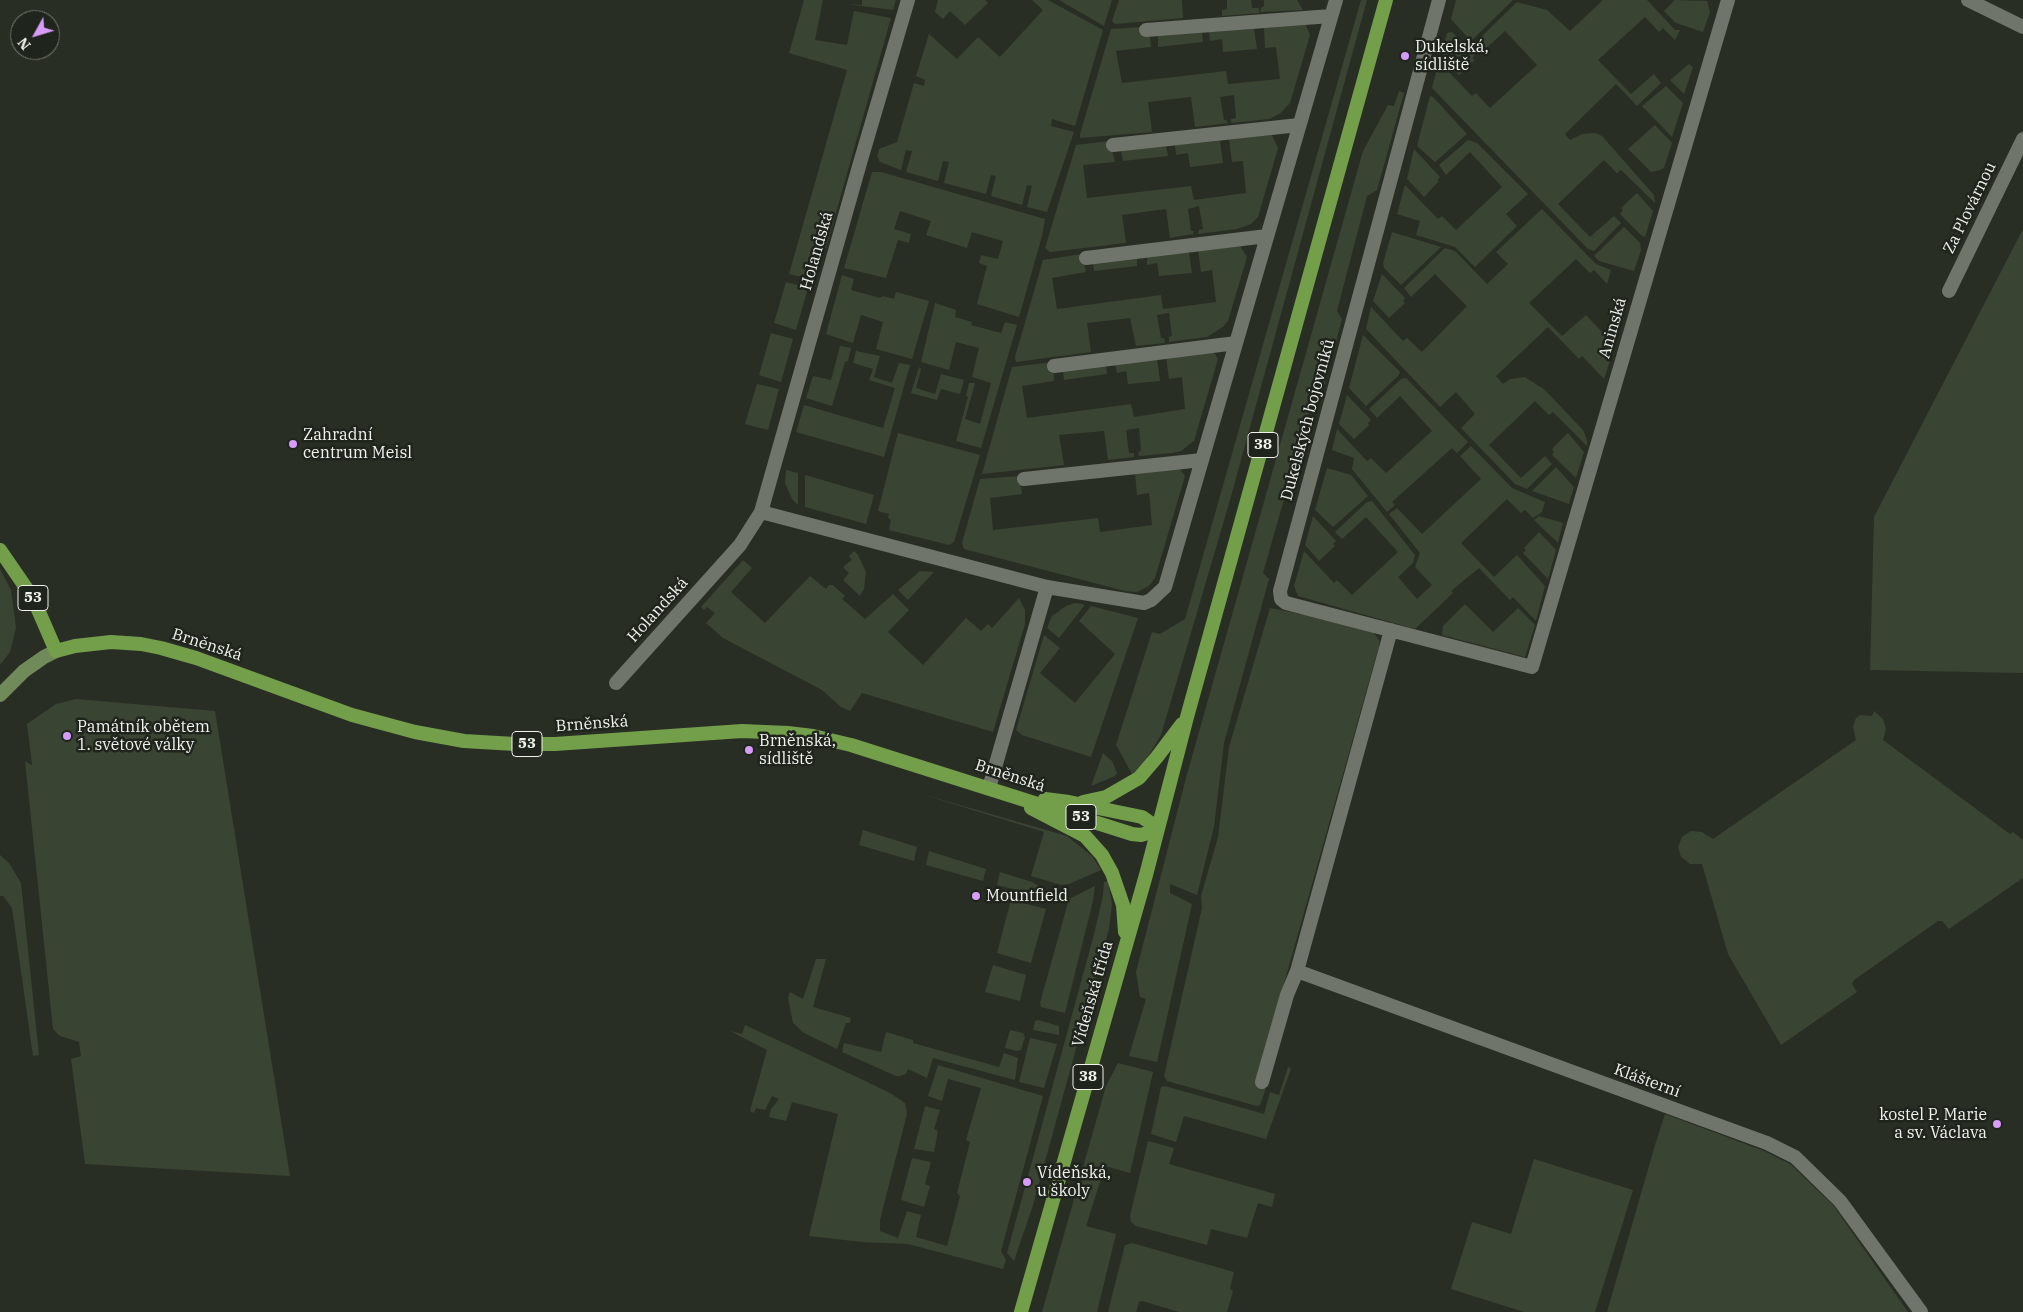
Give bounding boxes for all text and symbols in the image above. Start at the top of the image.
north arrow [10,10,60,60]
text: N [14,34,35,54]
place label: Dukelská, sídliště [1415,37,1489,75]
marker: Dukelská, sídliště [1399,50,1411,62]
street label: Za Plovárnou [1940,159,2000,257]
street label: Holandská [797,209,837,293]
street label: Aninská [1595,295,1631,361]
street label: Dukelských bojovníků [1277,337,1339,503]
place label: Zahradní centrum Meisl [303,425,412,463]
road number: 38 [1248,432,1278,458]
marker: Zahradní centrum Meisl [287,438,299,450]
street label: Holandská [624,573,692,647]
road number: 53 [18,586,48,610]
street label: Brněnská [169,625,245,665]
street label: Brněnská [555,712,629,736]
place label: Památník obětem 1. světové války [77,717,210,755]
marker: Památník obětem 1. světové války [61,730,73,742]
place label: Brněnská, sídliště [759,731,836,769]
road number: 53 [512,732,542,756]
marker: Brněnská, sídliště [743,744,755,756]
street label: Brněnská [972,756,1048,796]
road number: 53 [1066,804,1096,830]
place label: Mountfield [986,886,1068,906]
marker: Mountfield [970,890,982,902]
street label: Vídeňská třída [1069,939,1117,1049]
street label: Klášterní [1611,1060,1683,1102]
road number: 38 [1073,1064,1103,1090]
place label: kostel P. Marie a sv. Václava [1879,1105,1987,1143]
marker: kostel P. Marie a sv. Václava [1991,1118,2003,1130]
place label: Vídeňská, u školy [1037,1163,1111,1201]
marker: Vídeňská, u školy [1021,1176,1033,1188]

